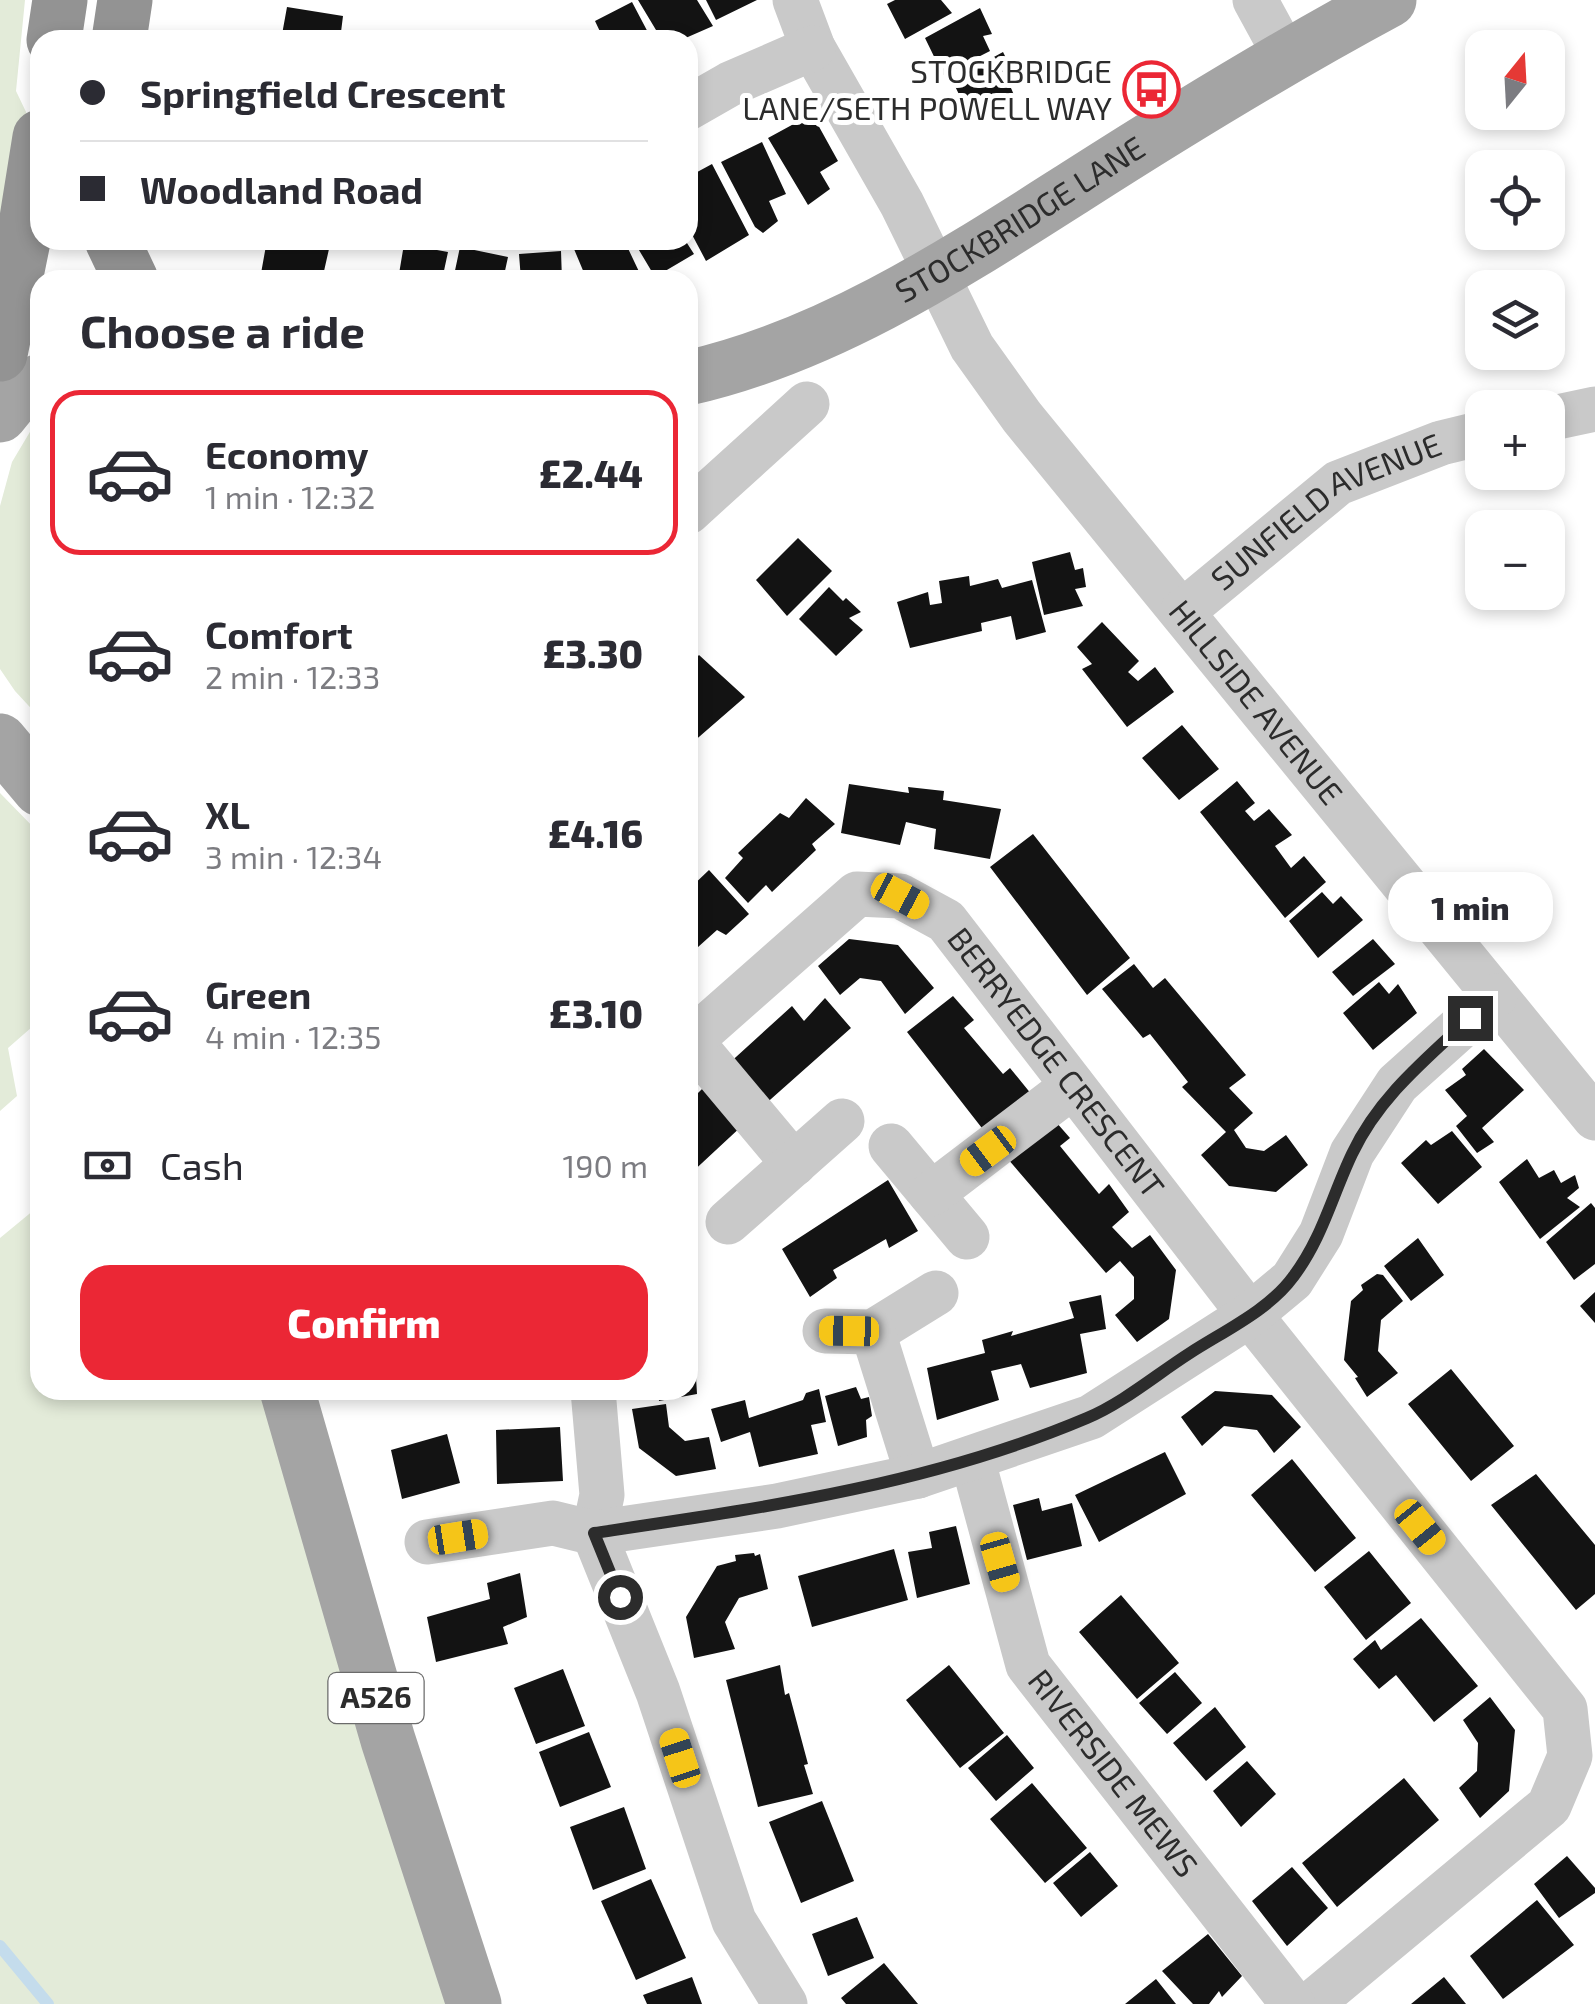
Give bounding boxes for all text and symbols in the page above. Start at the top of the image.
north arrow [1465,30,1565,130]
map controls [1465,30,1565,610]
place label: STOCKBRIDGE LANE/SETH POWELL WAY [742,51,1112,126]
bus stop icon: STOCKBRIDGE LANE/SETH POWELL WAY [1121,60,1181,120]
text: Springfield Crescent [140,70,506,116]
street label: STOCKBRIDGE LANE [888,127,1151,309]
button: locate [1465,150,1565,250]
text: Woodland Road [140,166,423,212]
button: layers [1465,270,1565,370]
text: Choose a ride [80,303,365,357]
button: + [1465,390,1565,490]
street label: SUNFIELD AVENUE [1203,424,1446,597]
icon: car [85,428,175,518]
text: Economy [205,431,369,477]
text: £2.44 [539,450,643,496]
text: 1 min · 12:32 [205,477,375,515]
button: − [1465,510,1565,610]
street label: HILLSIDE AVENUE [1162,592,1352,811]
icon: car [85,608,175,698]
text: Comfort [205,611,353,657]
text: £3.30 [543,630,643,676]
text: 2 min · 12:33 [205,657,380,695]
icon: car [85,788,175,878]
text: XL [205,791,250,837]
text: £4.16 [548,810,643,856]
text: 3 min · 12:34 [205,837,382,875]
car [866,869,934,923]
callout: 1 min [1388,873,1552,943]
text: 1 min [1431,888,1510,926]
street label: BERRYEDGE CRESCENT [941,919,1173,1204]
icon: car [85,968,175,1058]
text: Green [205,971,311,1017]
text: £3.10 [549,990,643,1036]
route end [1448,996,1493,1041]
text: 4 min · 12:35 [205,1017,381,1055]
car [955,1121,1021,1181]
icon: cash [80,1138,135,1193]
text: Cash [160,1142,244,1188]
text: 190 m [562,1146,648,1184]
button: Confirm [80,1265,648,1380]
car [819,1315,879,1347]
car [1389,1494,1451,1560]
car [426,1517,490,1557]
car [977,1529,1023,1595]
route start [598,1575,643,1620]
street label: RIVERSIDE MEWS [1022,1661,1207,1883]
road number: A526 [328,1673,424,1723]
car [656,1725,704,1791]

